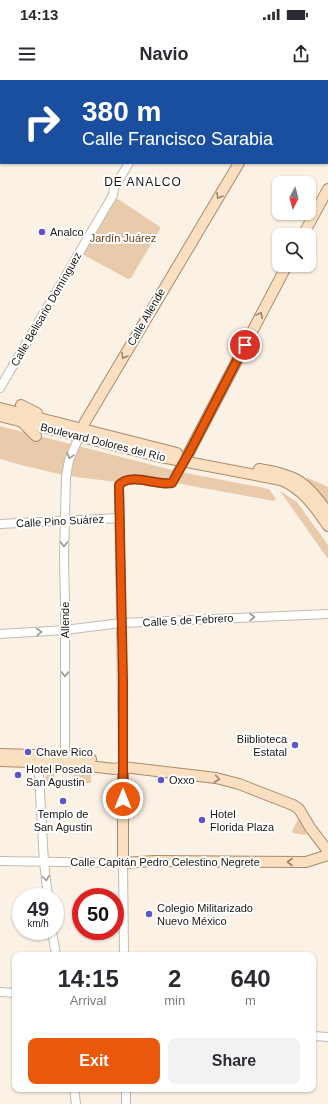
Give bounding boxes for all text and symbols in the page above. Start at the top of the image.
text: 14:13 [20,6,58,23]
icon: menu [16,43,38,65]
icon: share [290,43,312,65]
text: Navio [139,44,189,64]
icon: right [16,96,68,148]
text: 380 m [82,96,161,127]
text: Calle Francisco Sarabia [82,129,273,149]
district label: DE ANALCO [104,175,182,189]
north arrow [272,176,316,220]
map controls [272,176,316,272]
one-way arrow [216,192,223,199]
place label: Analco [50,226,84,238]
marker: Analco [37,227,47,237]
button: search [272,228,316,272]
park label: Jardín Juárez [90,232,156,244]
street label: Calle Belisario Domínguez [8,250,84,368]
street label: Calle Allende [125,286,167,348]
one-way arrow [256,312,263,319]
pin [228,328,262,362]
icon: arrive [234,334,256,356]
one-way arrow [121,352,128,359]
street label: Boulevard Dolores del Río [39,421,167,463]
one-way arrow [66,453,75,460]
street label: Calle Pino Suárez [16,513,104,529]
one-way arrow [60,541,68,547]
street label: Allende [59,602,71,638]
street label: Calle 5 de Febrero [142,612,234,628]
one-way arrow [249,613,255,622]
one-way arrow [36,627,42,636]
one-way arrow [61,671,69,677]
place label: Biiblioteca Estatal [237,733,288,758]
marker: Biiblioteca Estatal [290,740,300,750]
place label: Chave Rico [36,746,93,758]
marker: Chave Rico [23,747,33,757]
place label: Hotel Poseda San Agustin [26,763,93,788]
marker: Hotel Poseda San Agustin [13,770,23,780]
place label: Oxxo [169,774,195,786]
one-way arrow [214,774,221,783]
marker: Oxxo [156,775,166,785]
position arrow [102,778,144,820]
marker: Templo de San Agustin [58,796,68,806]
place label: Templo de San Agustin [34,808,92,833]
place label: Hotel Florida Plaza [210,808,275,833]
marker: Hotel Florida Plaza [197,815,207,825]
street label: Calle Capitán Pedro Celestino Negrete [70,856,260,868]
one-way arrow [287,858,293,866]
one-way arrow [41,875,50,881]
speed limit sign: 50 [72,888,124,940]
text: 49 [27,898,49,920]
place label: Colegio Militarizado Nuevo México [157,902,253,927]
marker: Colegio Militarizado Nuevo México [144,909,154,919]
text: km/h [27,918,49,929]
text: 14:15 [57,965,119,992]
text: 2 [168,965,181,992]
text: 640 [231,965,271,992]
text: Arrival [70,993,107,1008]
text: min [164,993,185,1008]
text: m [245,993,256,1008]
button: Exit [28,1038,160,1084]
button: Share [168,1038,300,1084]

